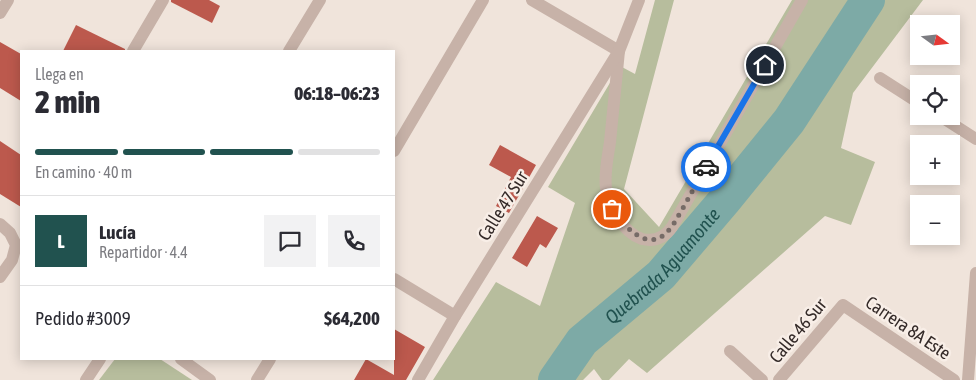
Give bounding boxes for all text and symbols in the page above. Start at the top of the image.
north arrow [910,15,960,65]
map controls [910,15,960,245]
pin [744,44,786,86]
icon: home [751,51,779,79]
text: Llega en [35,65,84,83]
button: locate [910,75,960,125]
text: 06:18–06:23 [294,82,380,104]
text: 2 min [35,83,100,120]
button: + [910,135,960,185]
courier [681,142,731,192]
icon: car [692,153,720,181]
text: En camino · 40 m [35,163,132,181]
street label: Calle 47 Sur [473,167,532,244]
pin [591,188,633,230]
icon: bag [598,195,626,223]
button: − [910,195,960,245]
water label: Quebrada Aguamonte [601,203,724,328]
button: chat [264,215,316,267]
button: phone [328,215,380,267]
text: Lucía [99,221,136,243]
text: L [57,230,65,252]
text: Repartidor · 4.4 [99,243,188,261]
street label: Carrera 8A Este [862,291,955,364]
street label: Calle 46 Sur [765,294,831,367]
text: Pedido #3009 [35,307,131,329]
text: $64,200 [324,307,380,329]

